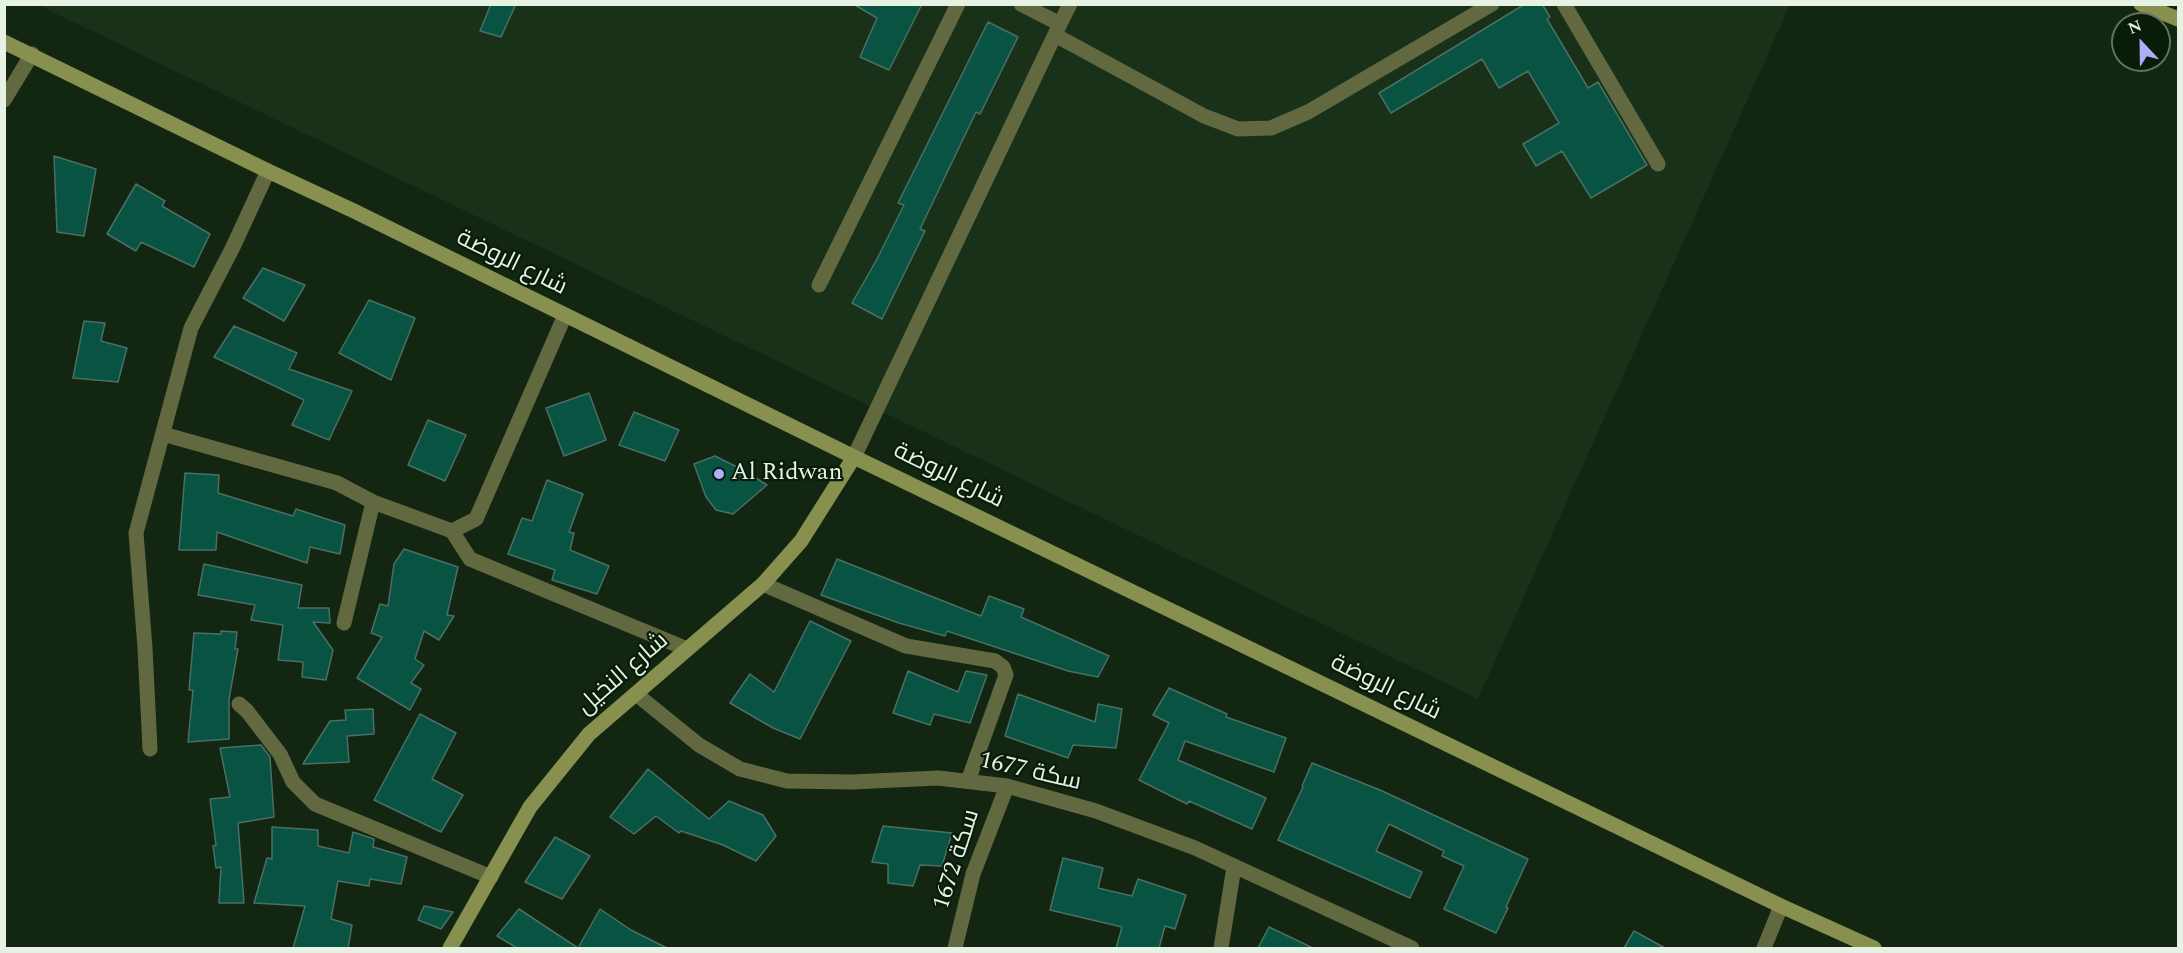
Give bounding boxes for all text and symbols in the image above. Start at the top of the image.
north arrow [2111,12,2171,72]
text: N [2124,14,2146,41]
street label: شارع الروضة [451,225,571,303]
street label: شارع الروضة [888,438,1008,516]
place label: Al Ridwan [731,460,842,488]
marker: Al Ridwan [712,467,726,481]
street label: شارع النخيل [573,628,675,722]
street label: شارع الروضة [1325,650,1445,728]
street label: سكة 1677 [976,747,1084,799]
street label: سكة 1672 [928,806,988,914]

